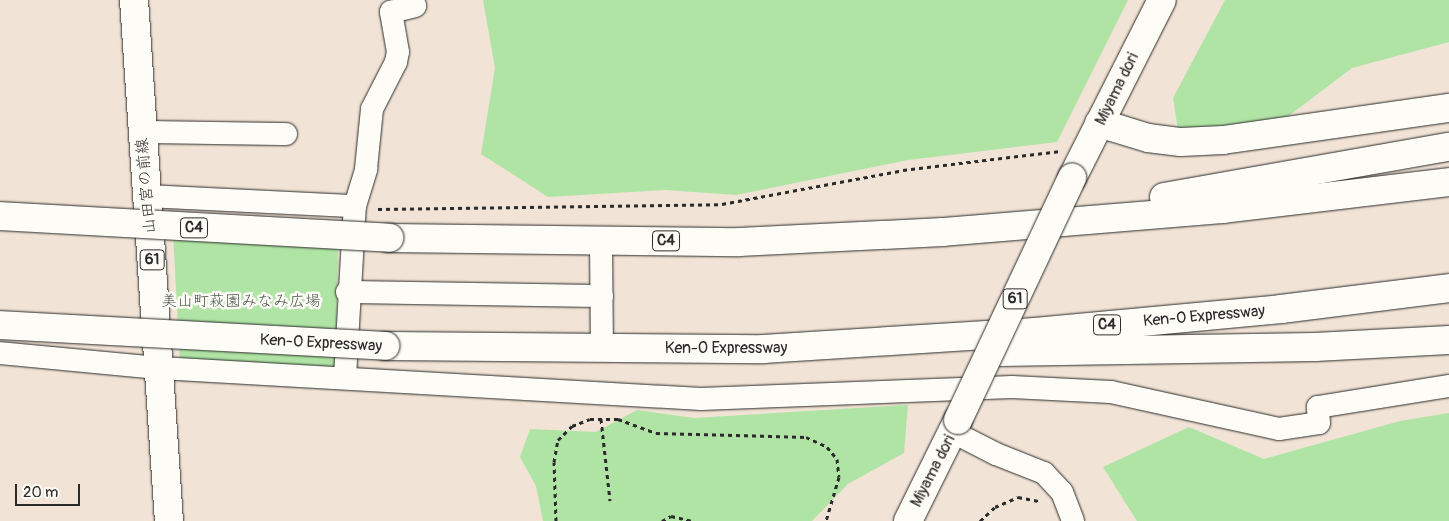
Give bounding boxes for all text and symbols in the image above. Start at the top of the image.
street label: Miyama dori [1091,50,1143,128]
street label: 山田宮の前線 [132,137,160,235]
road number: C4 [179,216,209,240]
road number: C4 [651,228,681,254]
road number: 61 [140,248,164,272]
road number: 61 [1002,286,1028,312]
park label: 美山町萩園みなみ広場 [161,291,321,311]
street label: Ken-O Expressway [1142,301,1266,331]
road number: C4 [1092,312,1122,338]
street label: Ken-O Expressway [259,330,383,356]
street label: Ken-O Expressway [665,338,787,358]
street label: Miyama dori [907,432,959,510]
scale bar [18,474,82,506]
text: 20 m [23,483,58,502]

